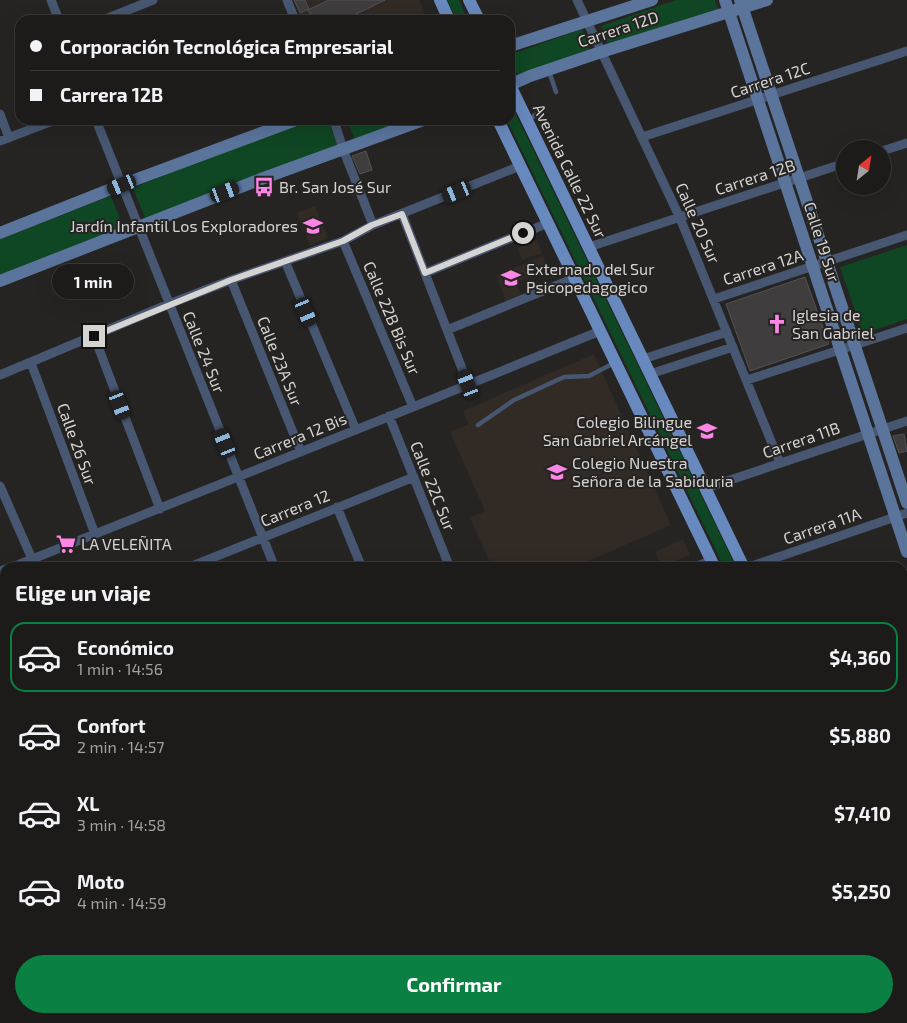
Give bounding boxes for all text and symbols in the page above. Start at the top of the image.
street label: Carrera 12D [575,7,661,51]
text: Corporación Tecnológica Empresarial [60,35,393,58]
street label: Carrera 12C [728,58,812,101]
text: Carrera 12B [60,83,163,106]
street label: Avenida Calle 22 Sur [530,101,611,242]
north arrow [836,140,891,195]
map controls [836,140,891,195]
street label: Carrera 12B [712,155,797,198]
car [105,172,138,198]
bus stop icon: Br. San José Sur [253,176,275,198]
place label: Br. San José Sur [279,177,392,196]
car [440,179,473,205]
car [208,180,241,204]
street label: Calle 20 Sur [672,180,725,267]
street label: Calle 19 Sur [801,199,845,285]
school or university icon: Jardín Infantil Los Exploradores [302,215,324,237]
place label: Jardín Infantil Los Exploradores [70,216,298,235]
route start [512,222,534,244]
street label: Carrera 12A [720,245,805,288]
street label: Calle 22B Bis Sur [360,258,425,378]
place label: Externado del Sur Psicopedagogico [526,259,655,296]
callout: 1 min [53,264,135,298]
school or university icon: Externado del Sur Psicopedagogico [500,267,522,289]
text: 1 min [74,272,112,291]
car [293,295,318,329]
place label: Iglesia de San Gabriel [792,305,875,342]
street label: Calle 24 Sur [179,308,230,396]
street label: Calle 23A Sur [254,313,307,409]
church icon: Iglesia de San Gabriel [766,313,788,335]
route end [83,325,105,347]
car [455,367,480,401]
car [107,388,132,422]
street label: Calle 26 Sur [54,400,101,488]
street label: Carrera 12 Bis [250,408,349,463]
place label: Colegio Bilingue San Gabriel Arcángel [543,412,692,449]
street label: Carrera 11B [760,417,842,462]
school or university icon: Colegio Bilingue San Gabriel Arcángel [696,420,718,442]
car [212,426,237,460]
street label: Calle 22C Sur [407,438,460,534]
place label: Colegio Nuestra Señora de la Sabiduria [572,453,733,490]
school or university icon: Colegio Nuestra Señora de la Sabiduria [546,461,568,483]
street label: Carrera 12 [257,485,332,530]
street label: Carrera 11A [781,503,863,548]
supermarket icon: LA VELEÑITA [55,533,77,555]
place label: LA VELEÑITA [81,534,172,553]
text: Elige un viaje [15,579,151,605]
icon: car [17,635,62,680]
text: Económico [77,636,174,659]
text: $4,360 [829,646,891,669]
text: 1 min · 14:56 [77,659,163,678]
icon: car [17,713,62,758]
text: Confort [77,714,145,737]
text: $5,880 [829,724,891,747]
text: 2 min · 14:57 [77,737,165,756]
icon: car [17,791,62,836]
text: XL [77,792,99,815]
text: $7,410 [834,802,891,825]
text: 3 min · 14:58 [77,815,166,834]
icon: car [17,869,62,914]
text: Moto [77,870,125,893]
text: $5,250 [831,880,891,903]
text: 4 min · 14:59 [77,893,166,912]
button: Confirmar [15,955,893,1013]

